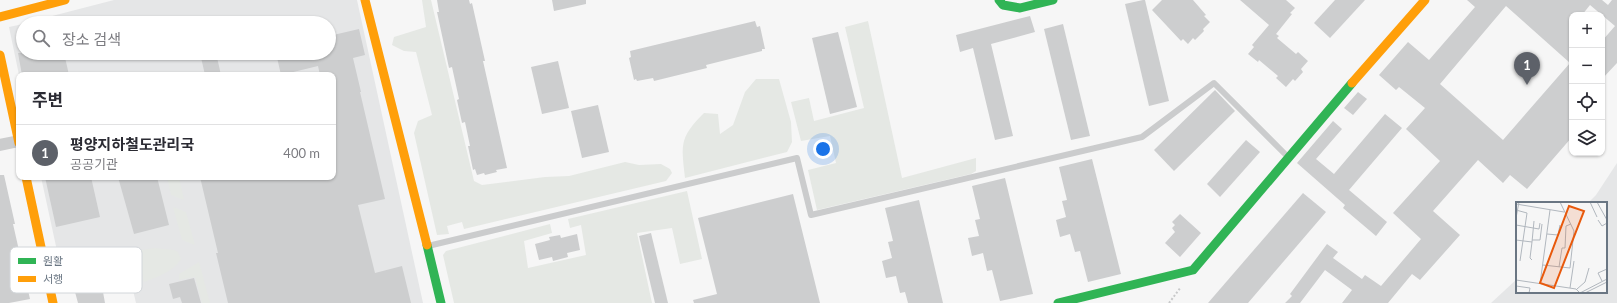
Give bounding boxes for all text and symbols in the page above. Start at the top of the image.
map controls [1569,12,1605,156]
button: + [1569,12,1605,48]
search box [16,16,336,60]
icon: search [30,27,52,49]
text: 장소 검색 [62,30,121,48]
button: − [1569,48,1605,84]
pin: 1 [1514,52,1540,85]
button: locate [1569,84,1605,120]
text: 주변 [32,89,63,110]
button: layers [1569,120,1605,156]
text: 평양지하철도관리국 [70,135,194,153]
your location [813,139,833,159]
text: 1 [41,145,49,161]
text: 400 m [283,145,320,161]
text: 공공기관 [70,156,118,172]
inset map [1516,202,1607,293]
legend [10,247,142,293]
text: 원활 [43,254,63,267]
text: 서행 [43,272,63,285]

